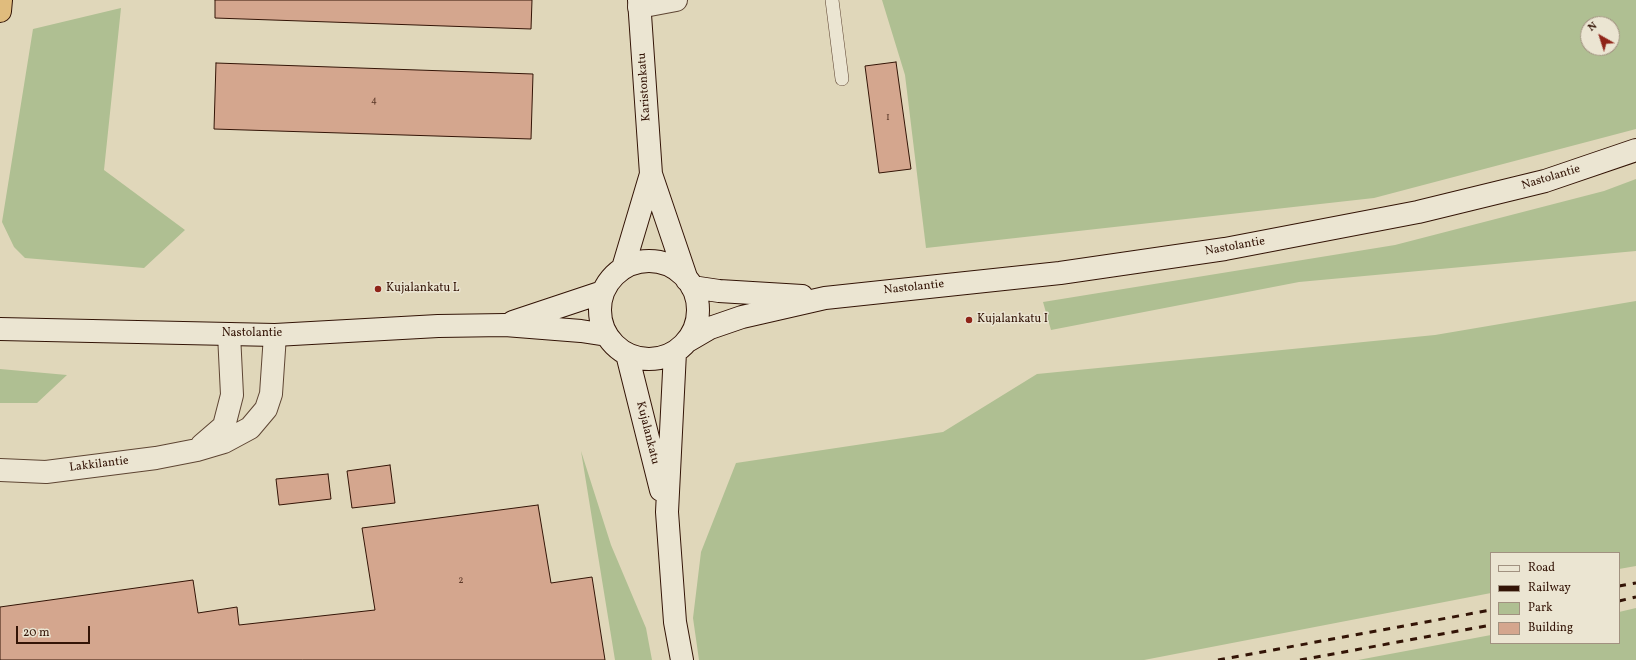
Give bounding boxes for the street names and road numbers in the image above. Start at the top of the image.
street label: Karistonkatu [635,52,655,122]
street label: Nastolantie [1520,162,1582,194]
street label: Nastolantie [1204,235,1266,259]
street label: Nastolantie [883,278,945,298]
street label: Nastolantie [222,327,282,341]
street label: Kujalankatu [632,400,662,466]
street label: Lakkilantie [69,454,129,476]

